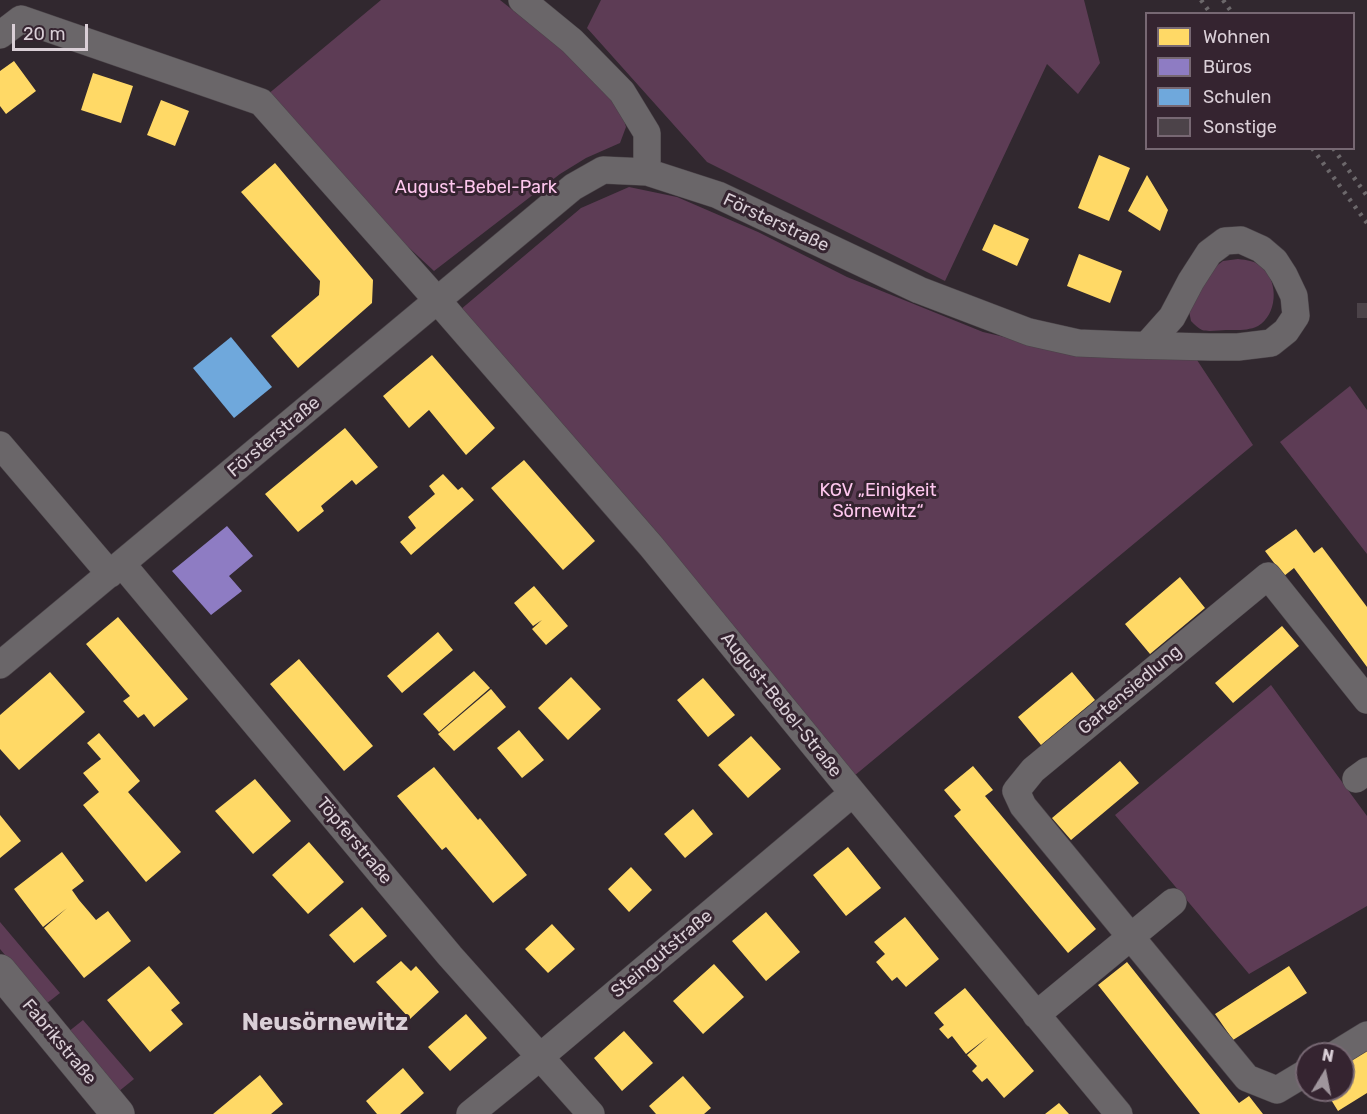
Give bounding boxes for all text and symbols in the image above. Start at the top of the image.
scale bar [15,12,92,50]
legend [1145,12,1355,150]
text: 20 m [23,23,65,45]
text: Wohnen [1203,26,1270,48]
text: Büros [1203,56,1252,78]
text: Schulen [1203,86,1271,108]
text: Sonstige [1203,116,1277,138]
park label: August-Bebel-Park [395,177,557,199]
street label: Försterstraße [720,189,832,257]
street label: Försterstraße [223,392,325,482]
park label: KGV „Einigkeit Sörnewitz“ [819,480,937,522]
street label: August-Bebel-Straße [716,628,846,782]
street label: Gartensiedlung [1074,641,1186,739]
street label: Töpferstraße [311,793,397,889]
street label: Steingutstraße [607,905,717,1003]
street label: Fabrikstraße [17,995,101,1089]
district label: Neusörnewitz [242,1009,408,1037]
north arrow [1295,1042,1355,1102]
text: N [1321,1045,1335,1066]

